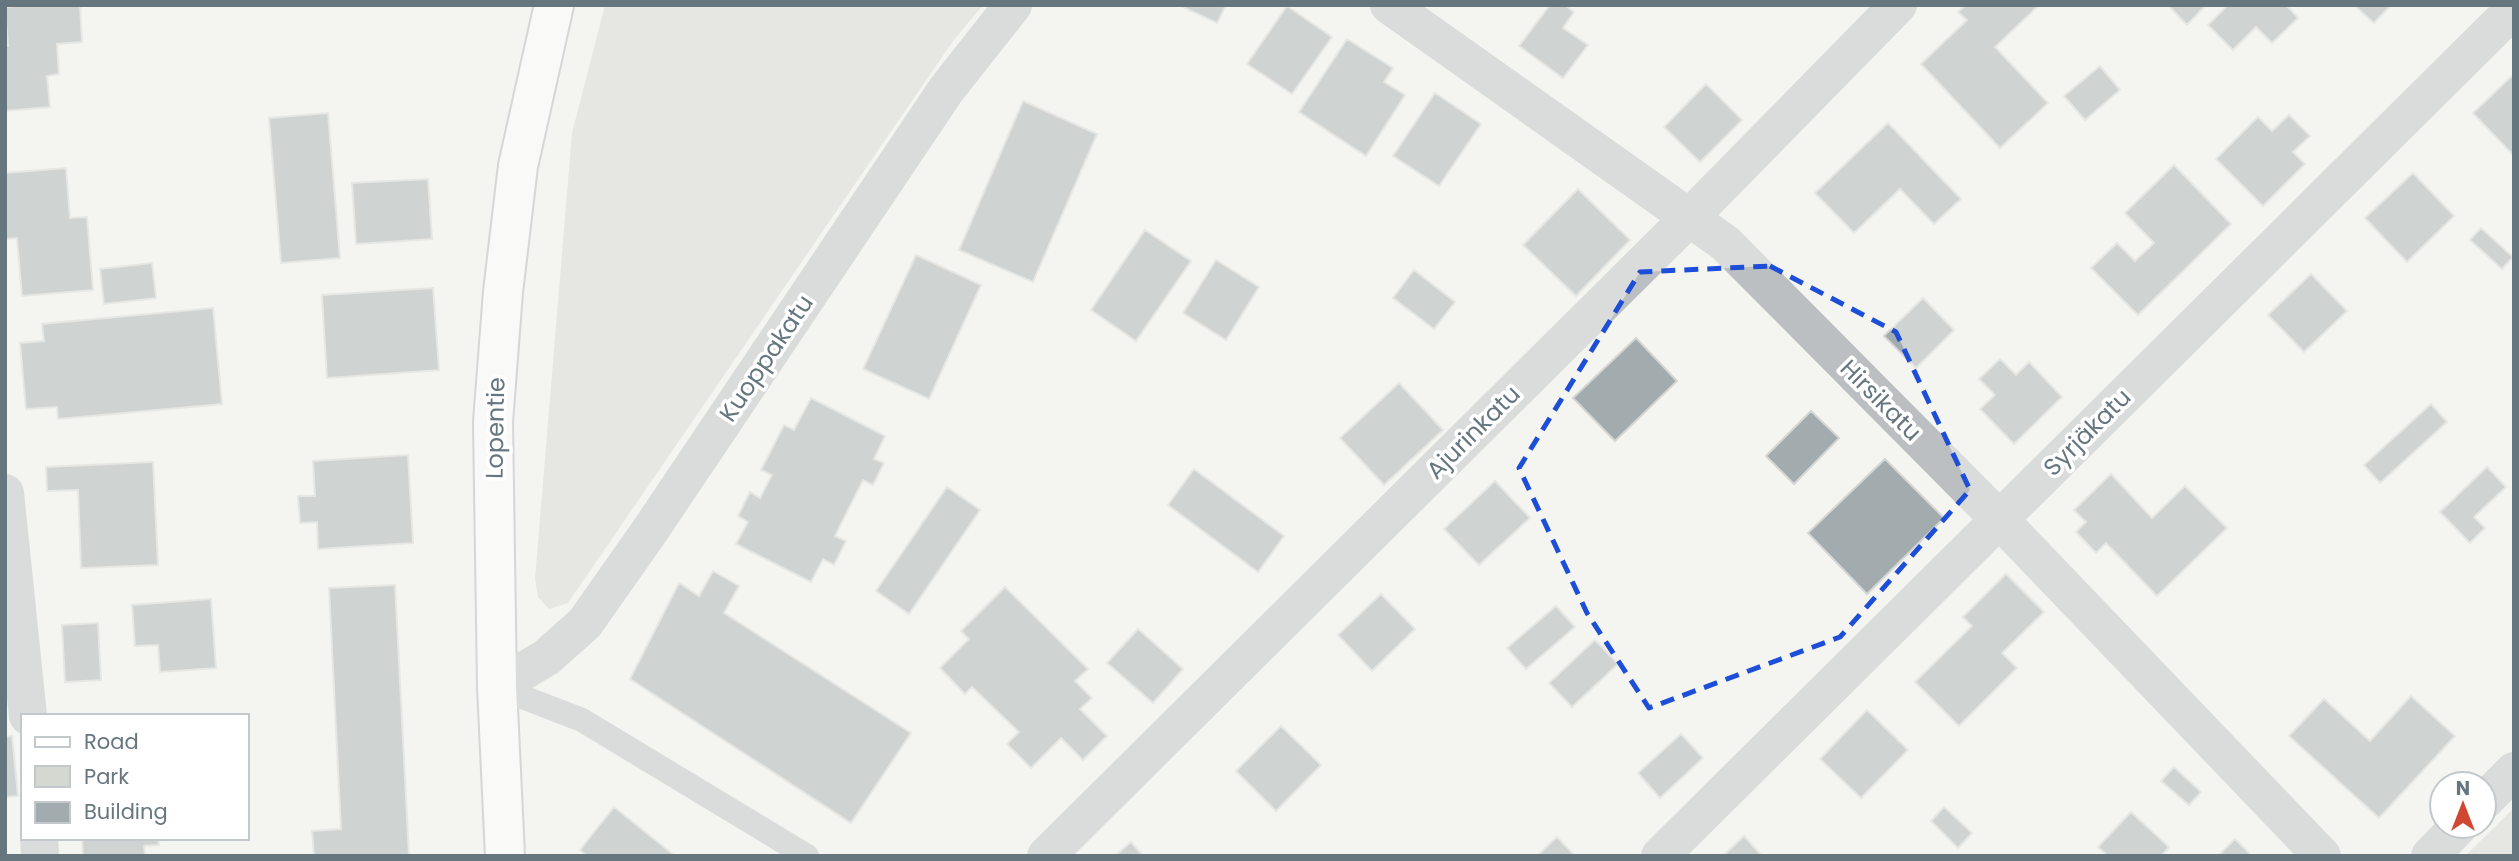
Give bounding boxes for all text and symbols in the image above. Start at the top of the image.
street label: Kuoppakatu [711,288,821,428]
street label: Hirsikatu [1833,352,1929,448]
street label: Lopentie [478,377,512,479]
street label: Ajurinkatu [1419,378,1527,486]
street label: Syrjäkatu [2036,381,2138,483]
legend [21,714,248,840]
text: Road [84,727,139,756]
text: Park [84,762,129,791]
north arrow [2428,770,2498,840]
text: N [2456,775,2470,802]
text: Building [84,797,168,826]

